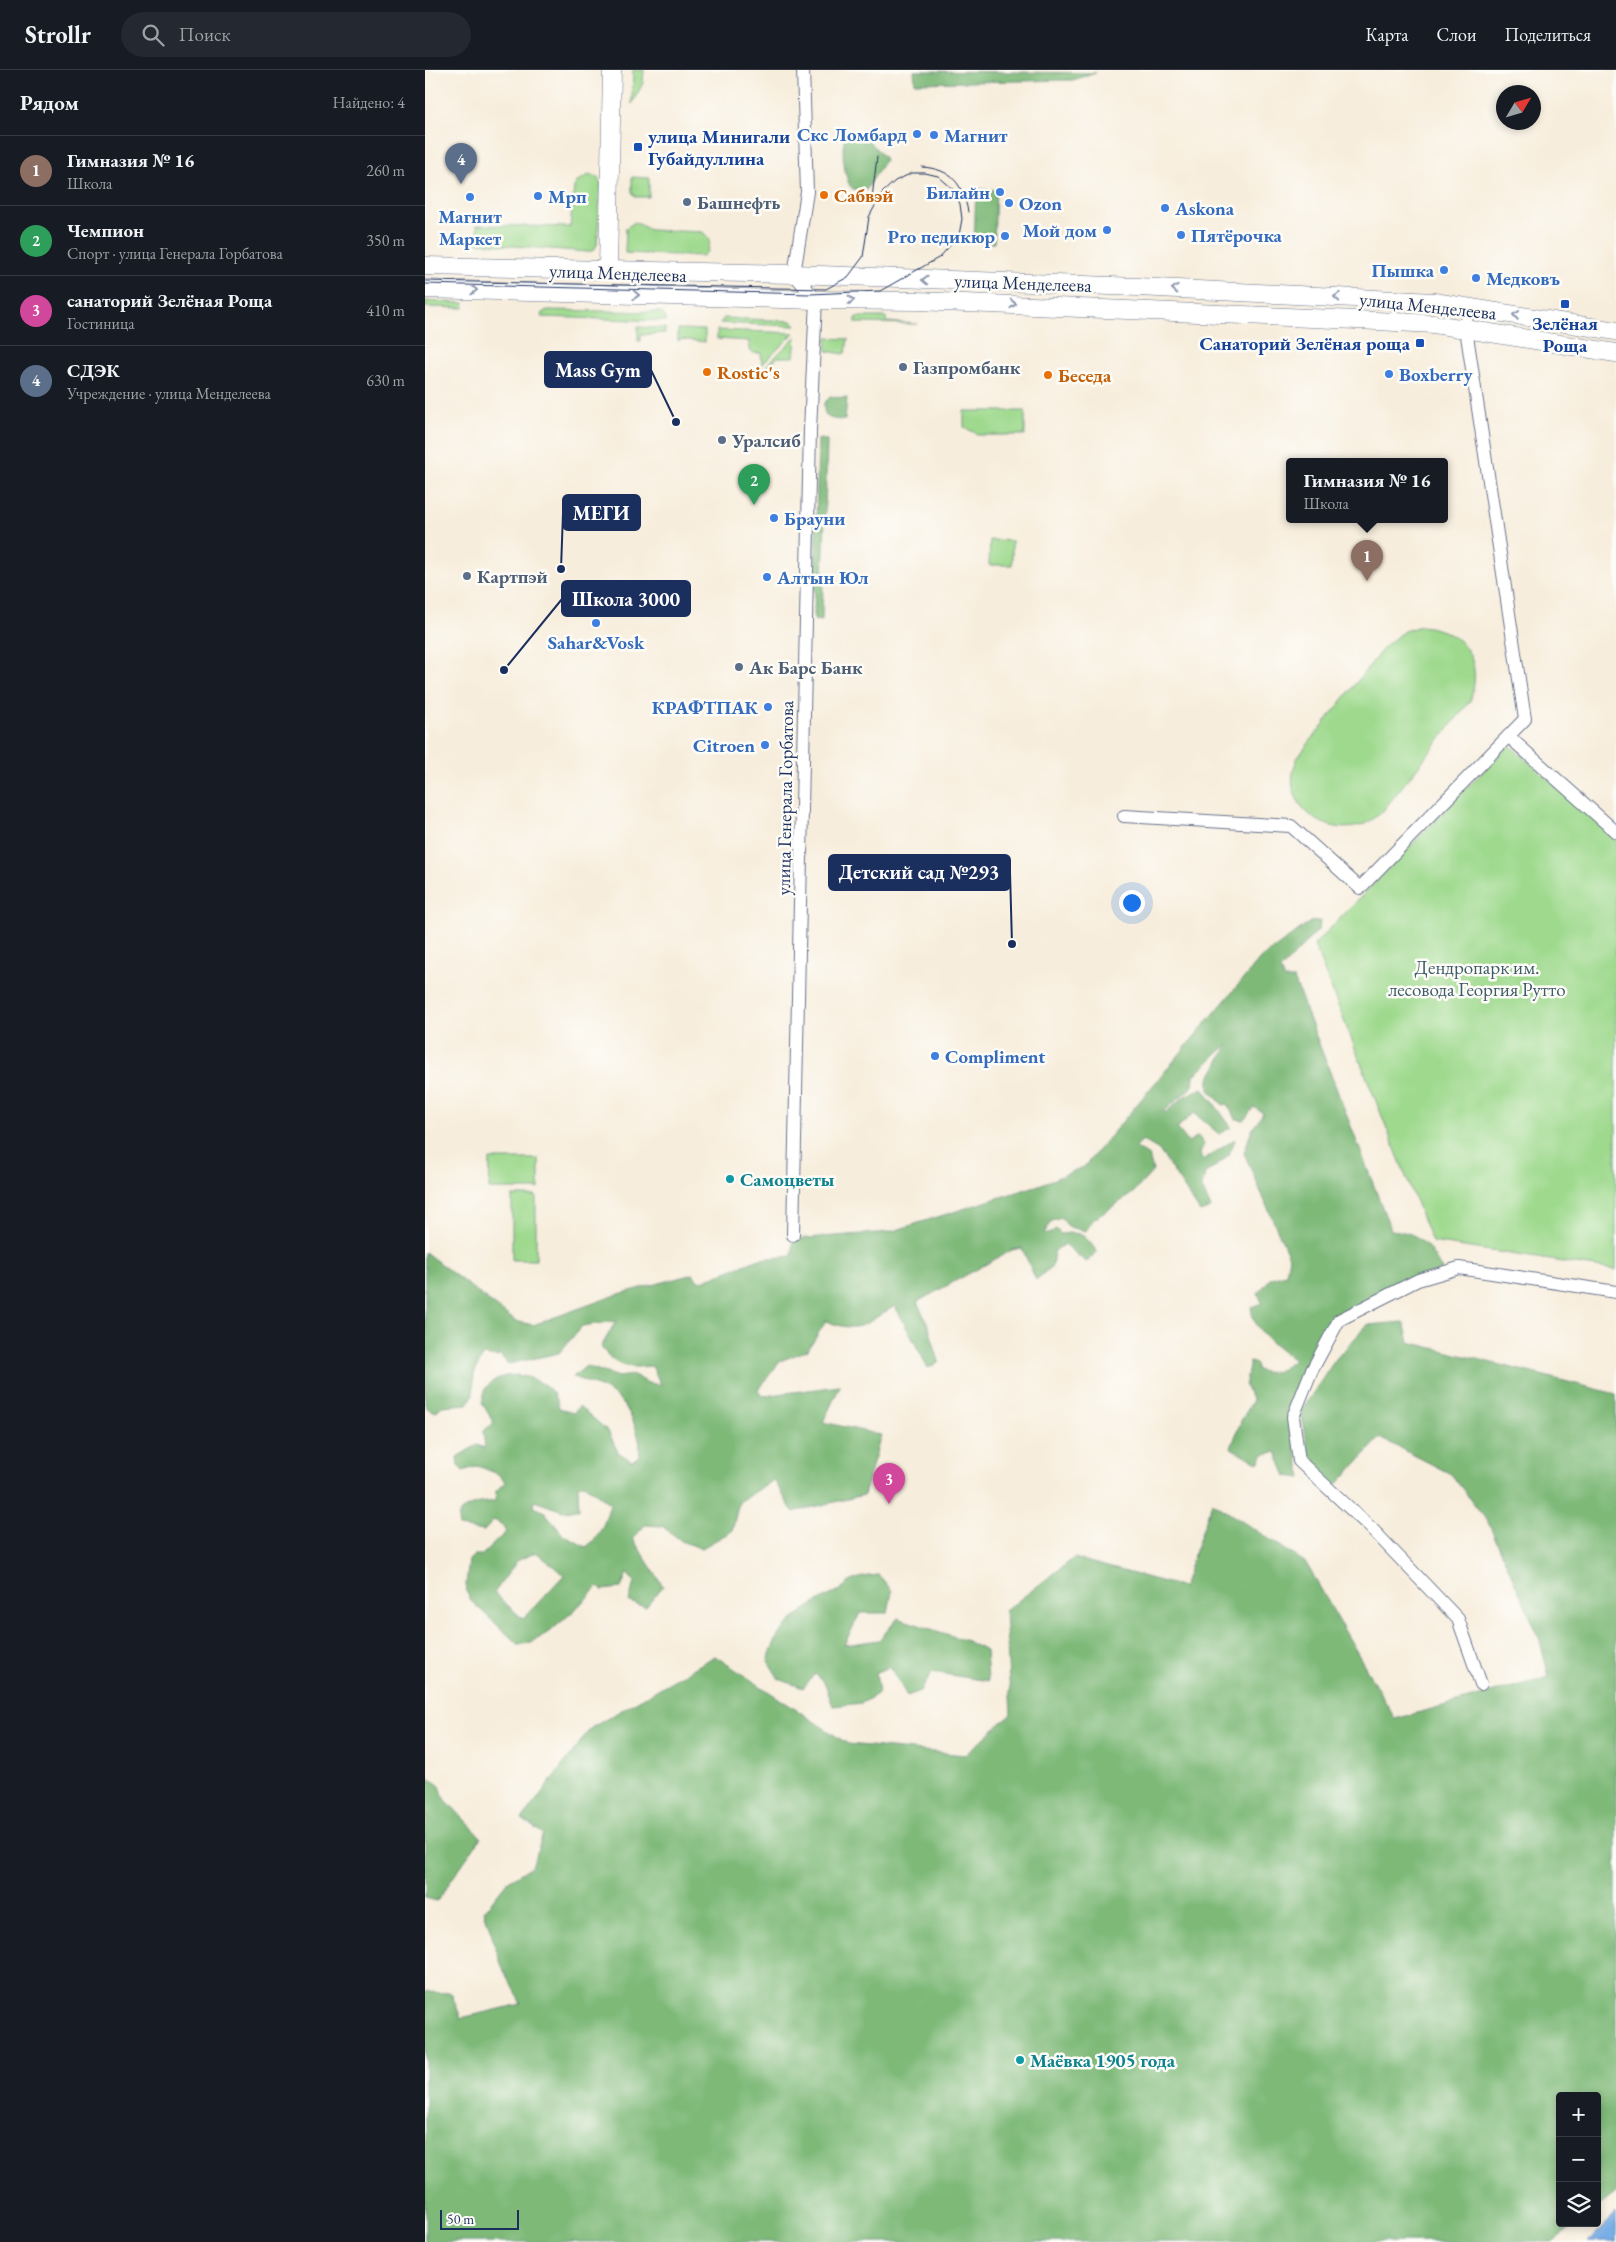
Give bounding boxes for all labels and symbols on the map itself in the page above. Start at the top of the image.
north arrow [1496,85,1541,130]
place label: Скс Ломбард [797,122,907,147]
place label: Магнит [944,123,1008,148]
place label: улица Минигали Губайдуллина [648,124,790,171]
marker: Скс Ломбард [911,128,923,140]
marker: Магнит [928,129,940,141]
marker: улица Минигали Губайдуллина [632,141,644,153]
pin: 4 [445,143,477,184]
place label: Билайн [926,180,990,205]
place label: Сабвэй [834,183,893,208]
place label: Мрп [548,184,587,209]
marker: Билайн [994,186,1006,198]
marker: Сабвэй [818,189,830,201]
marker: Мрп [532,190,544,202]
place label: Башнефть [697,190,781,215]
marker: Магнит Маркет [464,191,476,203]
place label: Ozon [1019,191,1062,216]
marker: Башнефть [681,196,693,208]
place label: Askona [1174,196,1235,221]
marker: Ozon [1003,197,1015,209]
marker: Askona [1159,202,1171,214]
place label: Магнит Маркет [438,204,502,251]
place label: Мой дом [1022,218,1097,243]
place label: Пятёрочка [1191,223,1283,248]
place label: Pro педикюр [888,224,996,249]
marker: Мой дом [1101,224,1113,236]
marker: Пятёрочка [1175,229,1187,241]
marker: Pro педикюр [999,230,1011,242]
street label: улица Менделеева [549,258,688,288]
place label: Пышка [1371,258,1435,283]
marker: Пышка [1438,264,1450,276]
place label: Медковъ [1486,266,1560,291]
street label: улица Менделеева [954,268,1093,298]
marker: Медковъ [1470,272,1482,284]
one-way arrow [921,274,929,285]
one-way arrow [1171,284,1179,295]
one-way arrow [470,285,478,295]
street label: улица Менделеева [1358,286,1498,326]
one-way arrow [632,289,640,300]
one-way arrow [1333,292,1341,303]
one-way arrow [848,295,855,305]
marker: Зелёная Роща [1559,298,1571,310]
one-way arrow [1010,299,1018,309]
one-way arrow [1512,311,1520,321]
place label: Зелёная Роща [1532,311,1598,358]
place label: Санаторий Зелёная роща [1199,331,1411,356]
marker: Санаторий Зелёная роща [1414,337,1426,349]
callout: Mass Gym [545,352,651,387]
place label: Газпромбанк [913,355,1021,380]
text: Mass Gym [555,357,641,383]
place label: Rostic's [717,360,780,385]
marker: Газпромбанк [897,361,909,373]
place label: Boxberry [1399,362,1473,387]
place label: Беседа [1058,363,1112,388]
marker: Rostic's [701,366,713,378]
marker: Boxberry [1383,368,1395,380]
marker: Беседа [1042,369,1054,381]
place label: Уралсиб [731,428,801,453]
marker: Уралсиб [716,434,728,446]
pin: 2 [738,464,770,505]
callout: МЕГИ [563,495,640,530]
text: МЕГИ [573,500,630,526]
place label: Брауни [784,506,845,531]
marker: Брауни [768,512,780,524]
pin: 1 [1351,540,1383,581]
place label: Картпэй [477,564,548,589]
place label: Алтын Юл [776,565,869,590]
marker: Картпэй [461,570,473,582]
marker: Алтын Юл [761,571,773,583]
callout: Школа 3000 [562,581,690,616]
text: Школа 3000 [572,586,680,612]
marker: Sahar&Vosk [590,617,602,629]
place label: Sahar&Vosk [548,630,645,655]
place label: Ак Барс Банк [748,655,863,680]
marker: Ак Барс Банк [733,661,745,673]
place label: КРАФТПАК [652,695,759,720]
street label: улица Генерала Горбатова [771,700,799,896]
marker: КРАФТПАК [762,701,774,713]
place label: Citroen [693,733,755,758]
marker: Citroen [759,739,771,751]
callout: Детский сад №293 [829,855,1010,890]
text: Детский сад №293 [839,859,999,885]
your location [1119,890,1145,916]
park label: Дендропарк им. лесовода Георгия Рутто [1388,955,1566,1002]
place label: Compliment [945,1044,1045,1069]
marker: Compliment [929,1050,941,1062]
place label: Самоцветы [740,1167,835,1192]
marker: Самоцветы [724,1173,736,1185]
pin: 3 [873,1463,905,1504]
place label: Маёвка 1905 года [1030,2048,1176,2073]
marker: Маёвка 1905 года [1014,2054,1026,2066]
scale bar [440,2207,519,2230]

